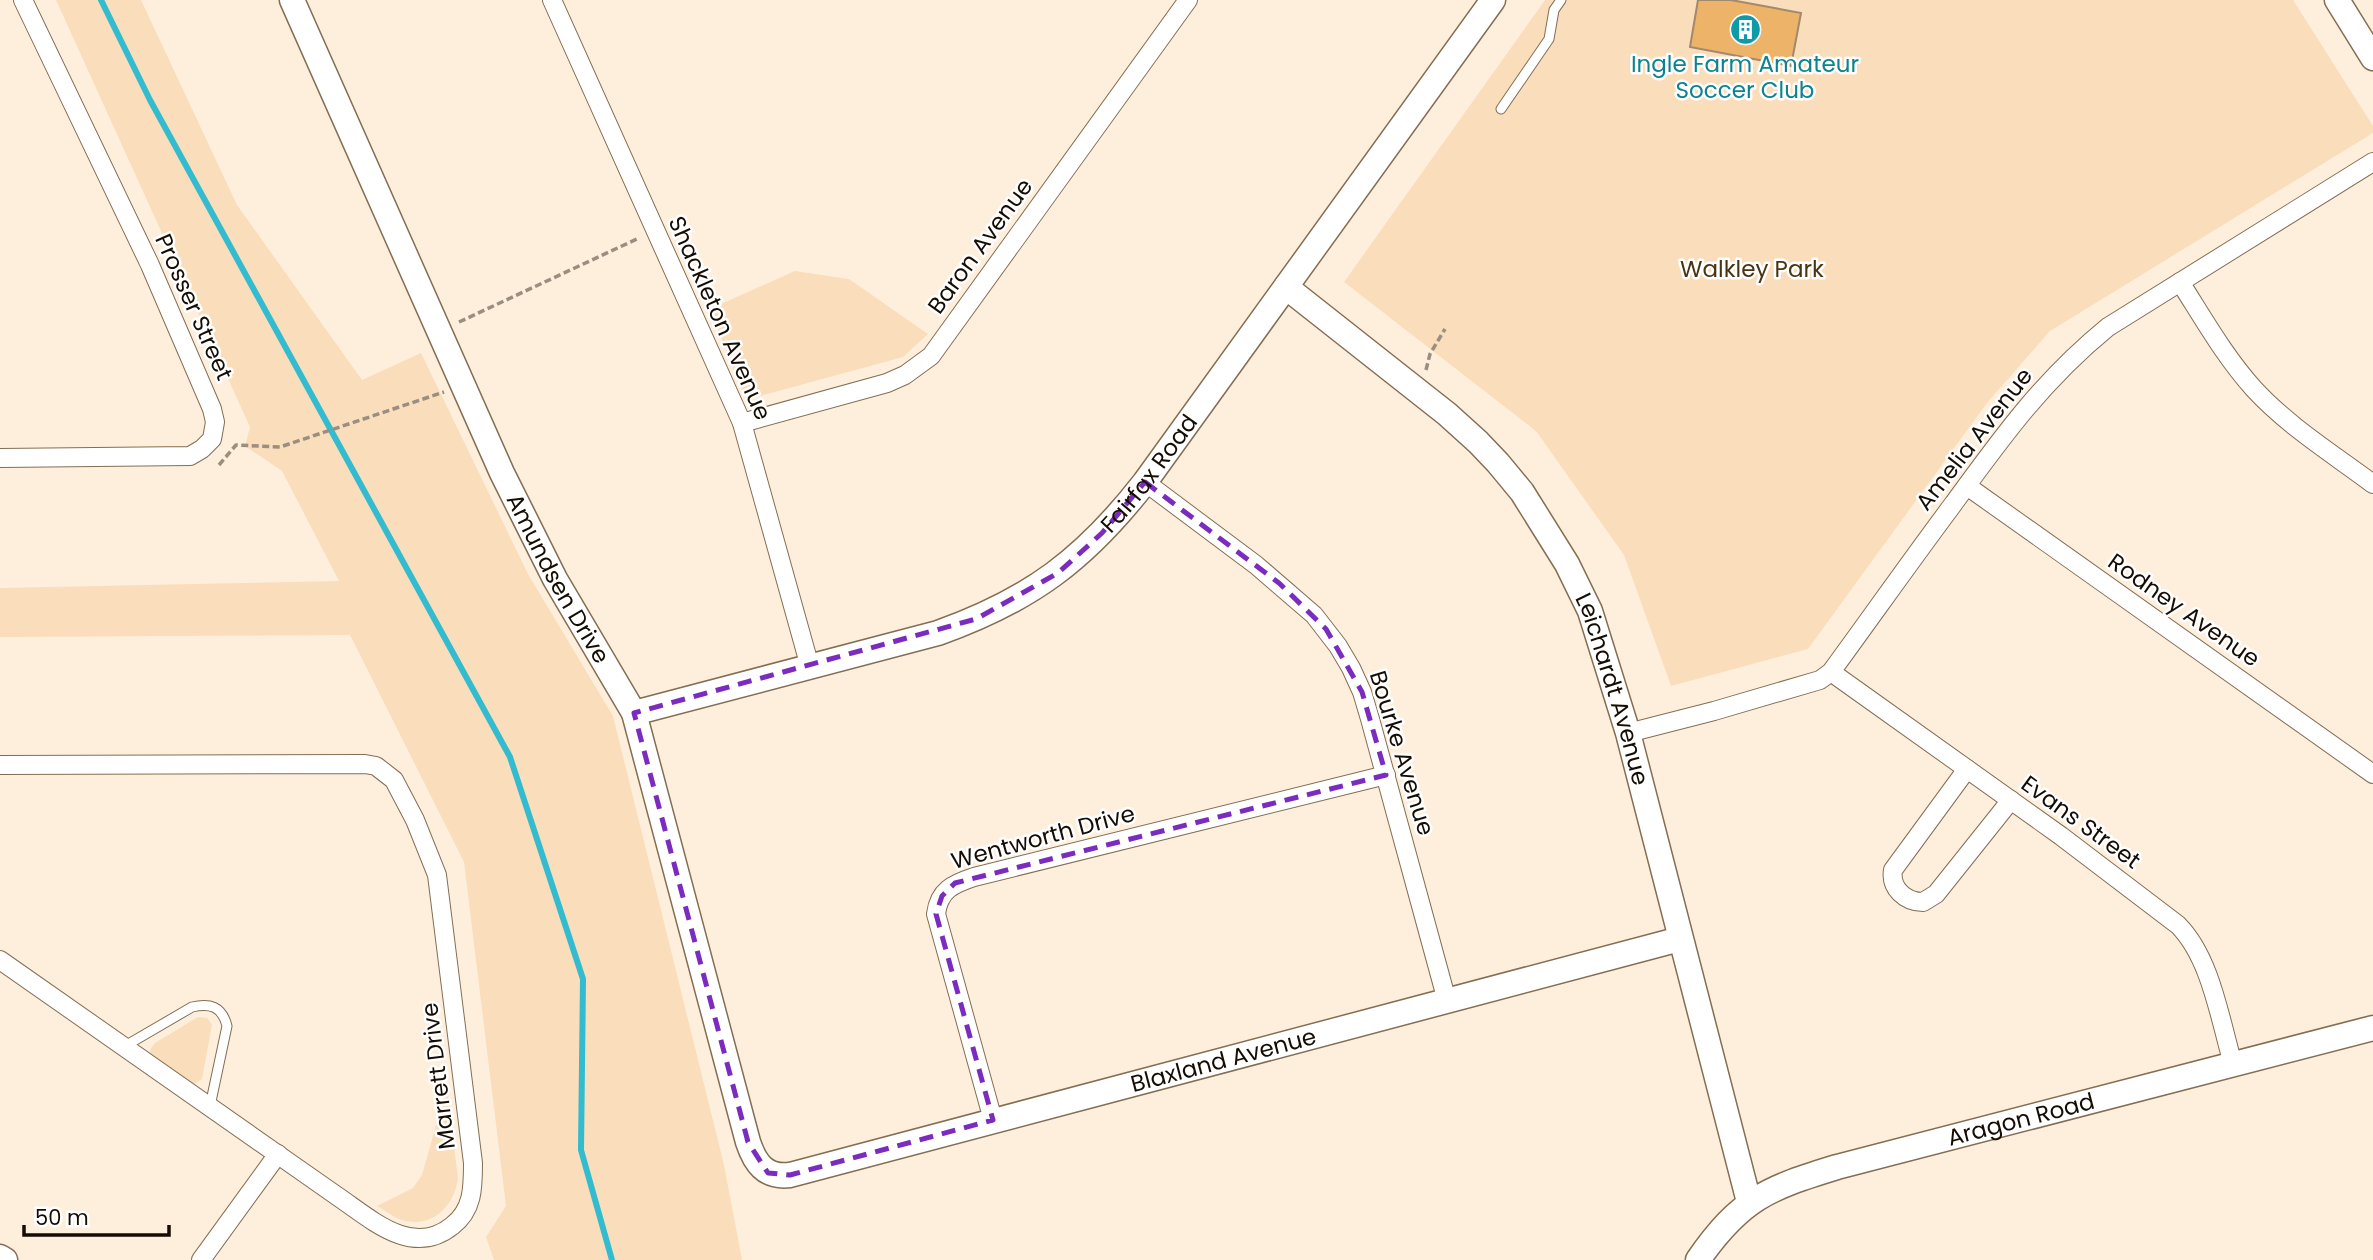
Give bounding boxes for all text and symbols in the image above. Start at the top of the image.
building icon: Ingle Farm Amateur Soccer Club [1728,13,1762,47]
place label: Ingle Farm Amateur Soccer Club [1631,48,1859,106]
street label: Baron Avenue [920,172,1040,320]
street label: Shackleton Avenue [661,211,779,425]
street label: Prosser Street [147,229,241,385]
park label: Walkley Park [1680,253,1824,285]
street label: Amelia Avenue [1908,361,2040,517]
street label: Fairfax Road [1093,408,1205,540]
street label: Amundsen Drive [499,488,617,669]
street label: Rodney Avenue [2102,546,2266,674]
street label: Leichardt Avenue [1568,587,1657,788]
street label: Bourke Avenue [1362,667,1442,839]
street label: Evans Street [2015,768,2147,876]
street label: Wentworth Drive [948,797,1138,877]
street label: Marrett Drive [413,1001,463,1151]
street label: Blaxland Avenue [1127,1020,1320,1100]
street label: Aragon Road [1944,1085,2098,1154]
scale bar [24,1194,170,1238]
text: 50 m [35,1203,89,1232]

